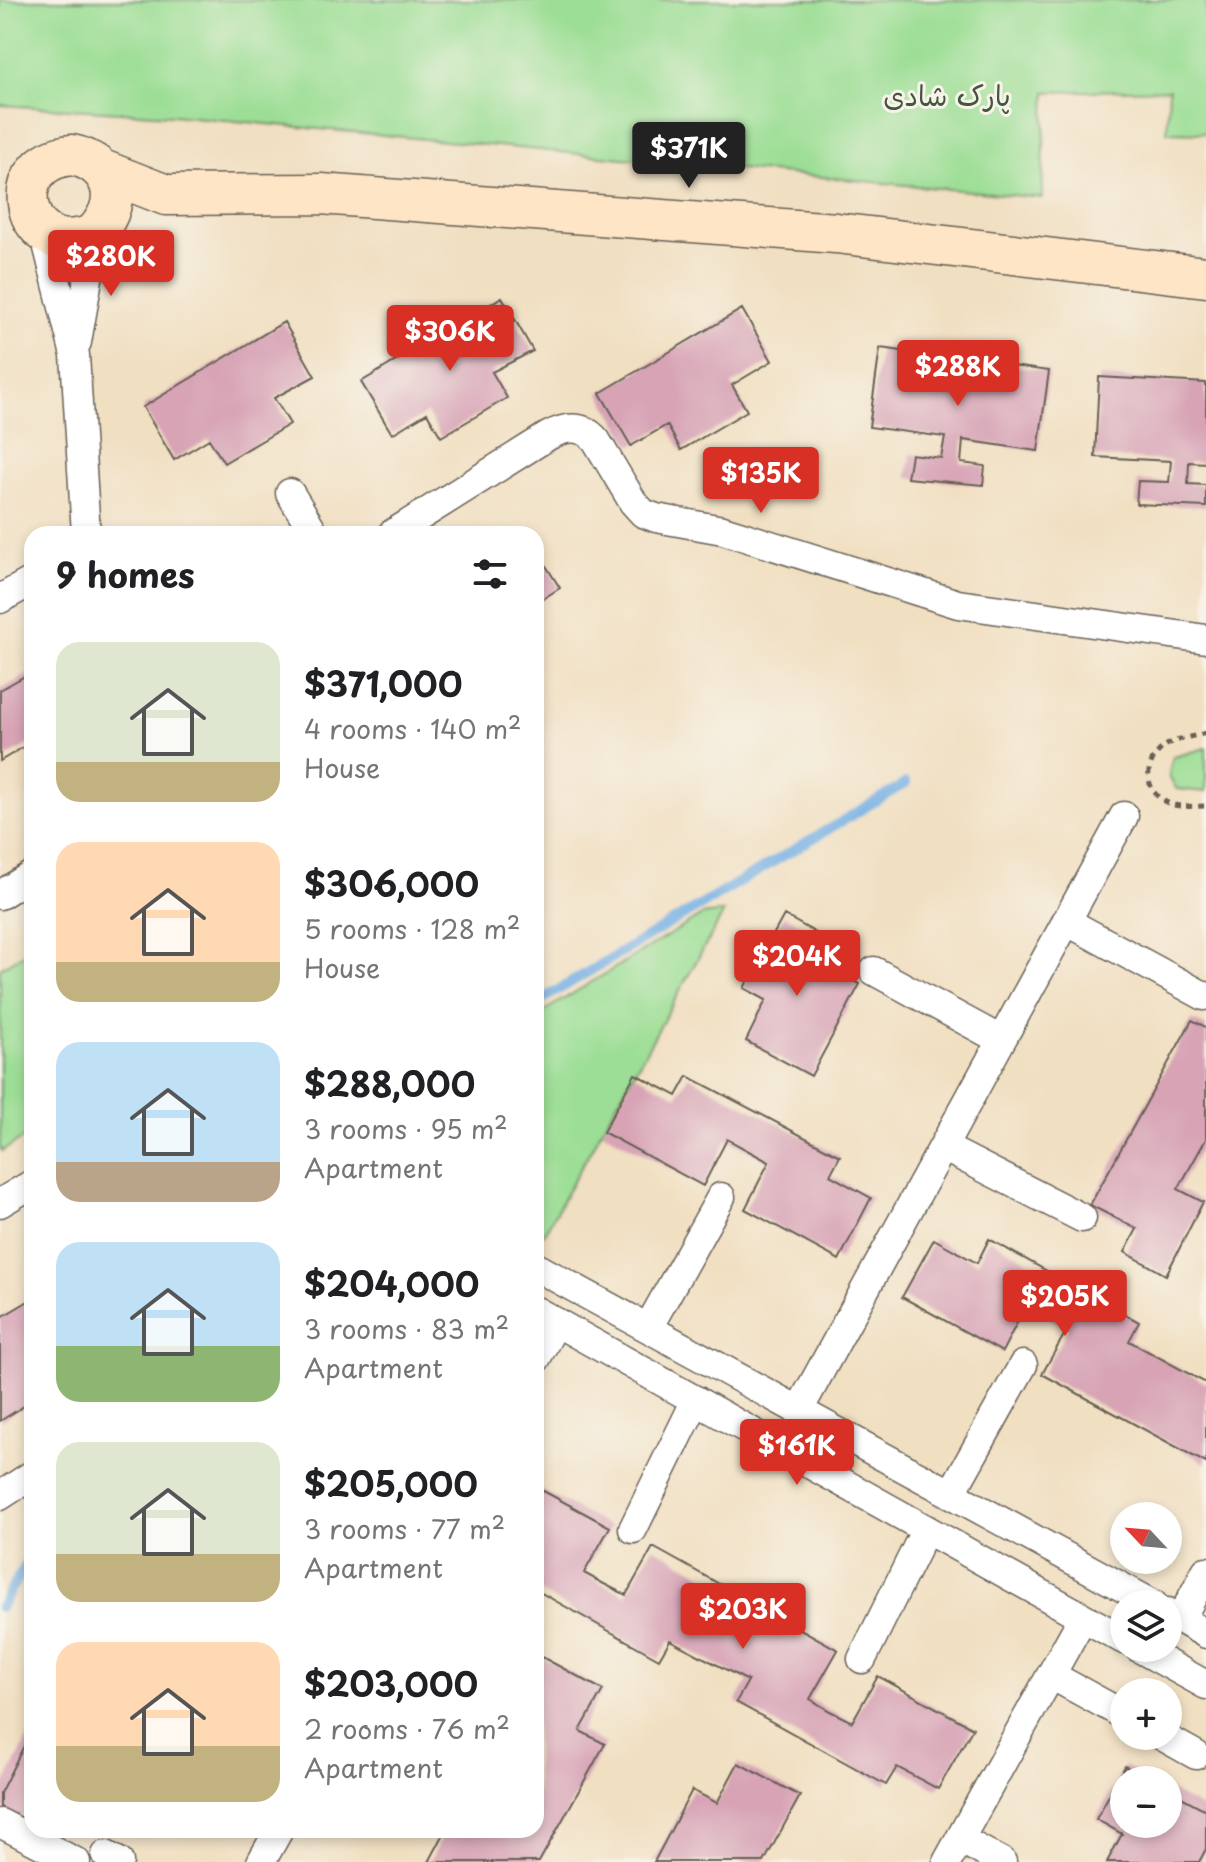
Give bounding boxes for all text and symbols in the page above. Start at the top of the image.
park label: پارک شادی [883,73,1011,116]
pin: $371K [633,122,745,190]
text: $371K [650,128,728,167]
pin: $280K [55,230,167,298]
text: $280K [66,236,156,275]
pin: $306K [394,305,506,373]
text: $306K [405,311,495,350]
pin: $288K [902,340,1014,408]
text: $288K [915,346,1001,385]
pin: $135K [705,447,817,515]
text: $135K [721,453,801,492]
text: 9 homes [56,548,195,600]
icon: filters [468,552,512,596]
text: $371,000 [304,657,462,709]
icon: home [120,674,216,770]
text: 4 rooms · 140 m² [304,709,522,748]
text: House [304,748,380,787]
text: $306,000 [304,857,479,909]
icon: home [120,874,216,970]
text: 5 rooms · 128 m² [304,909,520,948]
pin: $204K [741,930,853,998]
text: $204K [752,936,842,975]
text: House [304,948,380,987]
text: $288,000 [304,1057,475,1109]
icon: home [120,1074,216,1170]
text: 3 rooms · 95 m² [304,1109,508,1148]
text: Apartment [304,1148,443,1187]
text: $204,000 [304,1257,479,1309]
pin: $205K [1009,1270,1121,1338]
icon: home [120,1274,216,1370]
text: $205K [1021,1276,1109,1315]
text: 3 rooms · 83 m² [304,1309,509,1348]
text: Apartment [304,1348,443,1387]
pin: $161K [741,1419,853,1487]
text: $161K [758,1425,836,1464]
text: $205,000 [304,1457,478,1509]
icon: home [120,1474,216,1570]
north arrow [1110,1502,1182,1574]
map controls [1110,1502,1182,1838]
text: 3 rooms · 77 m² [304,1509,505,1548]
text: Apartment [304,1548,443,1587]
pin: $203K [687,1583,799,1651]
text: $203K [699,1589,787,1628]
button: layers [1110,1590,1182,1662]
text: $203,000 [304,1657,478,1709]
icon: home [120,1674,216,1770]
button: + [1110,1678,1182,1750]
text: 2 rooms · 76 m² [304,1709,510,1748]
text: Apartment [304,1748,443,1787]
button: − [1110,1766,1182,1838]

